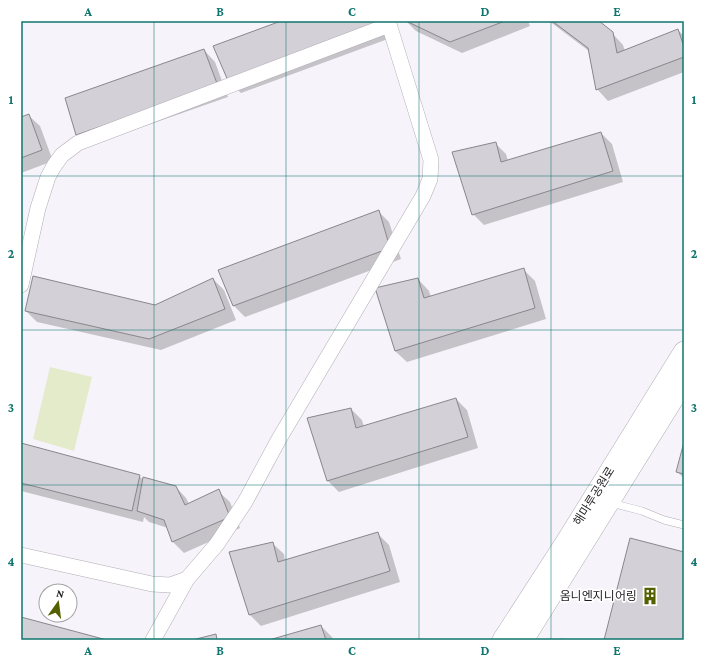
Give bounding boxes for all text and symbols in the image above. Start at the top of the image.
text: A [83,4,92,19]
text: B [216,4,224,19]
text: C [348,4,356,19]
text: D [481,4,490,19]
text: E [613,4,621,19]
text: 1 [9,92,14,107]
text: 1 [692,92,697,107]
text: 2 [8,246,15,261]
text: 2 [691,246,698,261]
text: 3 [8,400,14,415]
text: 3 [691,400,697,415]
street label: 해마루공원로 [571,464,617,528]
text: 4 [7,554,15,569]
text: 4 [690,554,698,569]
north arrow [38,583,78,623]
building icon: 옴니엔지니어링 [640,586,660,606]
text: N [55,587,66,600]
place label: 옴니엔지니어링 [560,589,637,603]
text: A [83,643,92,658]
text: B [216,643,224,658]
text: C [348,643,356,658]
text: D [481,643,490,658]
text: E [613,643,621,658]

